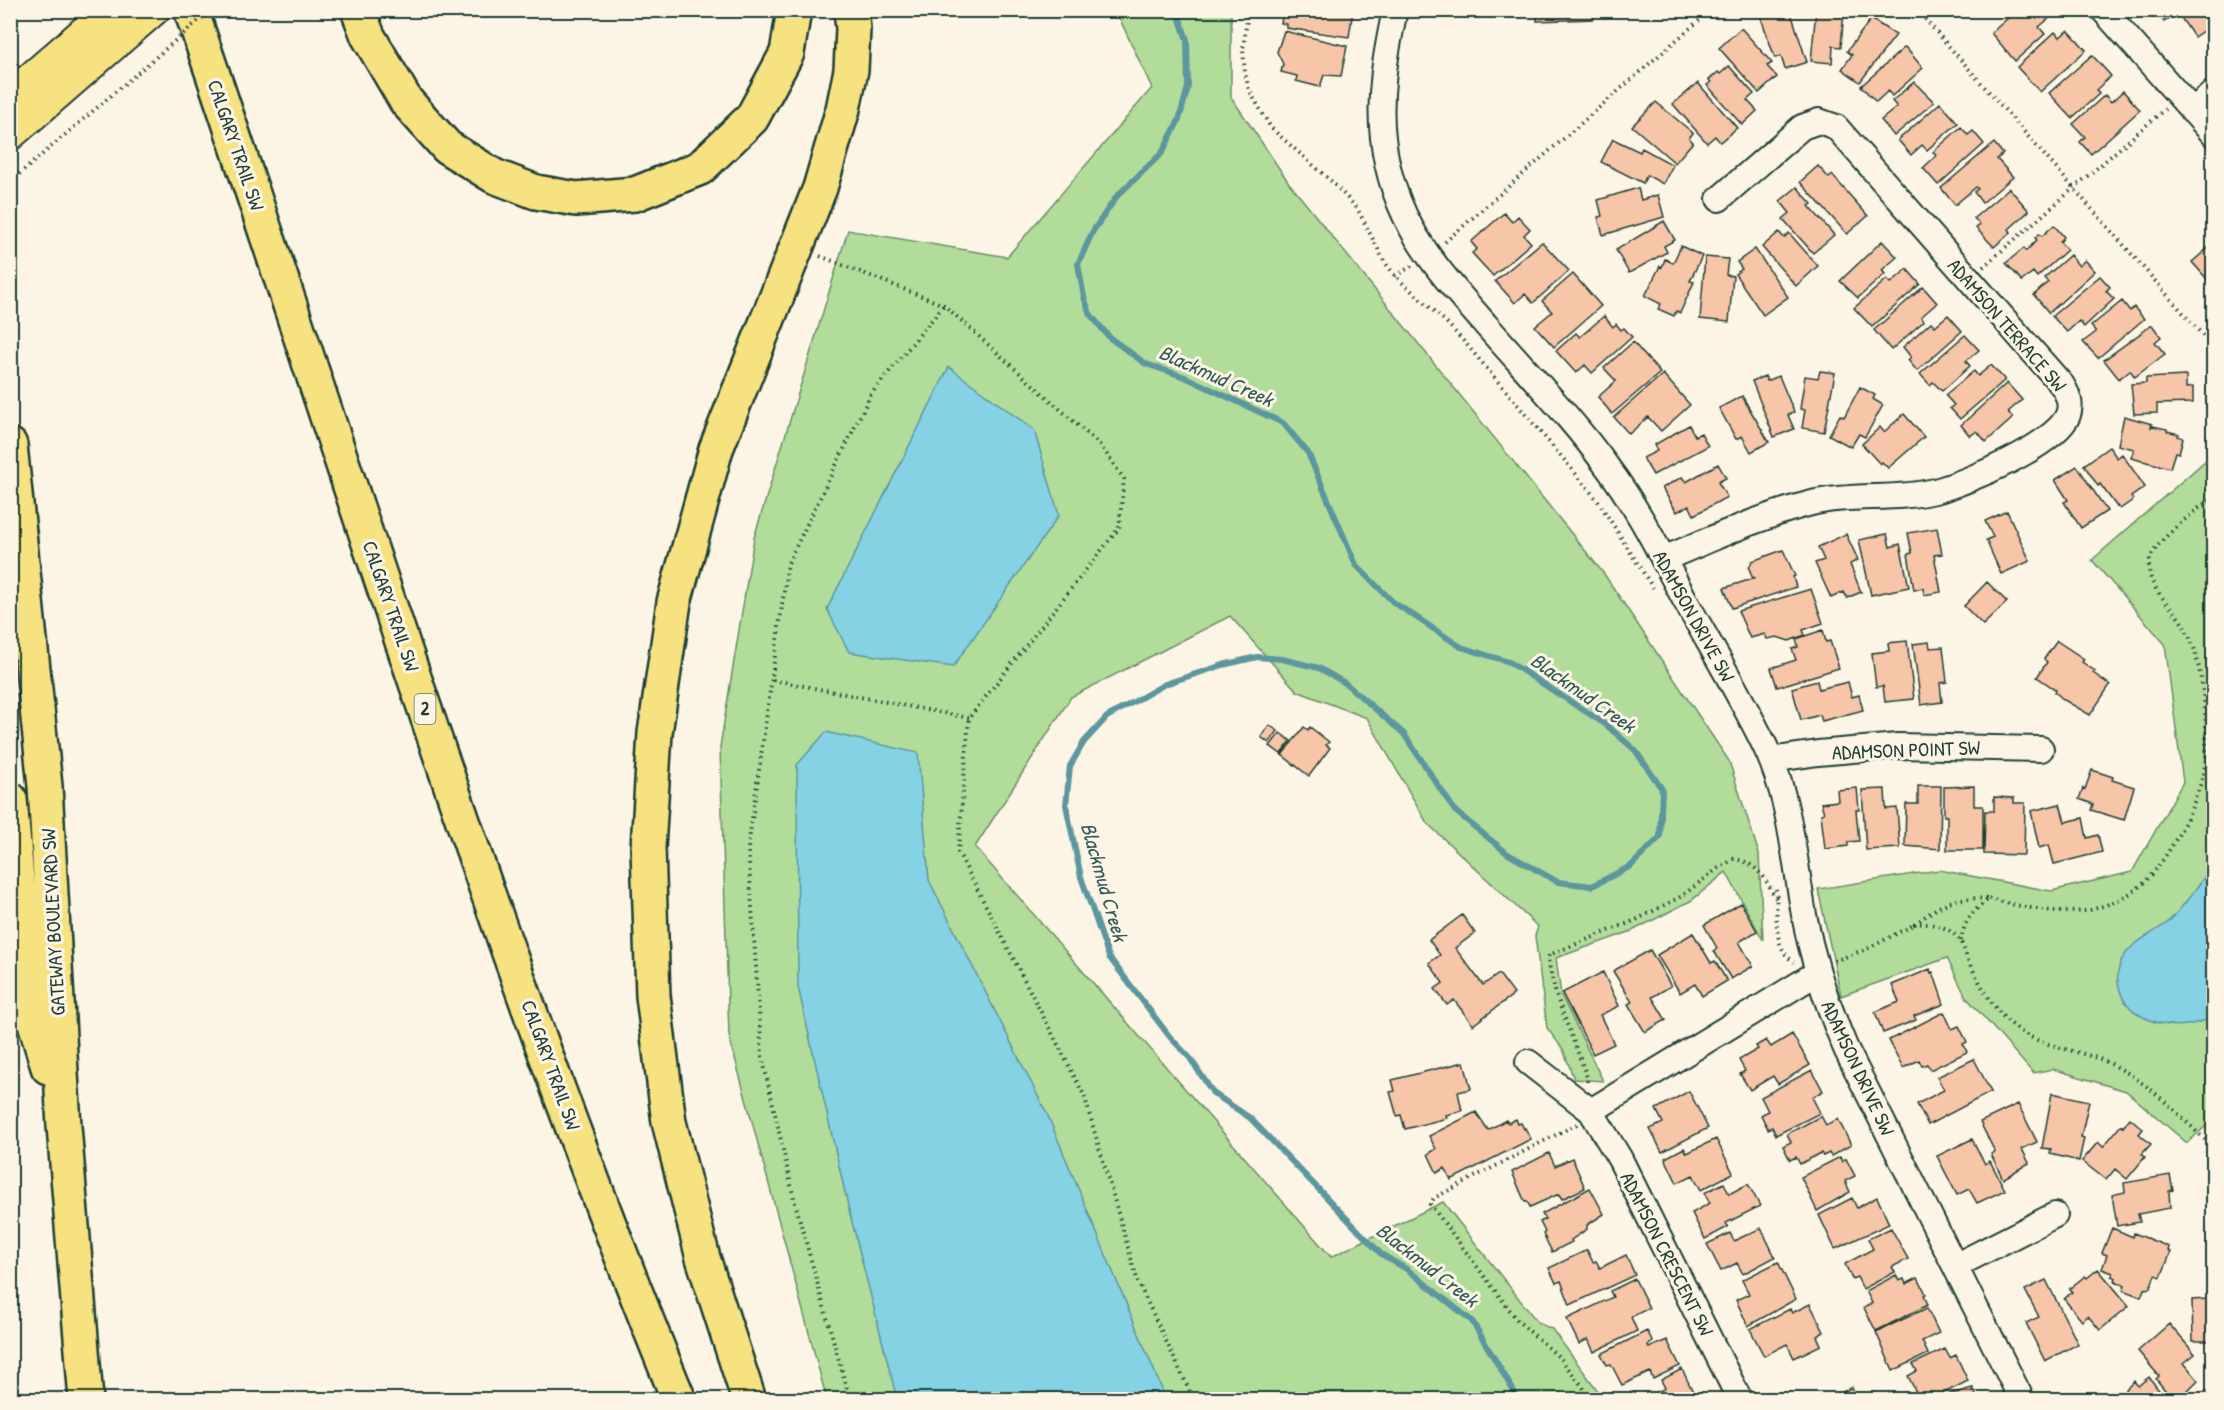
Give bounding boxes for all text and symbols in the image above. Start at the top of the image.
street label: CALGARY TRAIL SW [201,76,272,214]
street label: ADAMSON TERRACE SW [1942,252,2073,398]
water label: Blackmud Creek [1155,337,1280,415]
street label: CALGARY TRAIL SW [356,537,427,675]
street label: ADAMSON DRIVE SW [1647,545,1742,687]
water label: Blackmud Creek [1525,646,1643,741]
road number: 2 [414,694,436,724]
street label: ADAMSON POINT SW [1832,733,1981,766]
water label: Blackmud Creek [1074,819,1136,947]
street label: GATEWAY BOULEVARD SW [34,827,71,1016]
street label: CALGARY TRAIL SW [515,996,588,1134]
street label: ADAMSON DRIVE SW [1815,996,1902,1140]
street label: ADAMSON CRESCENT SW [1614,1167,1721,1341]
water label: Blackmud Creek [1370,1216,1486,1315]

